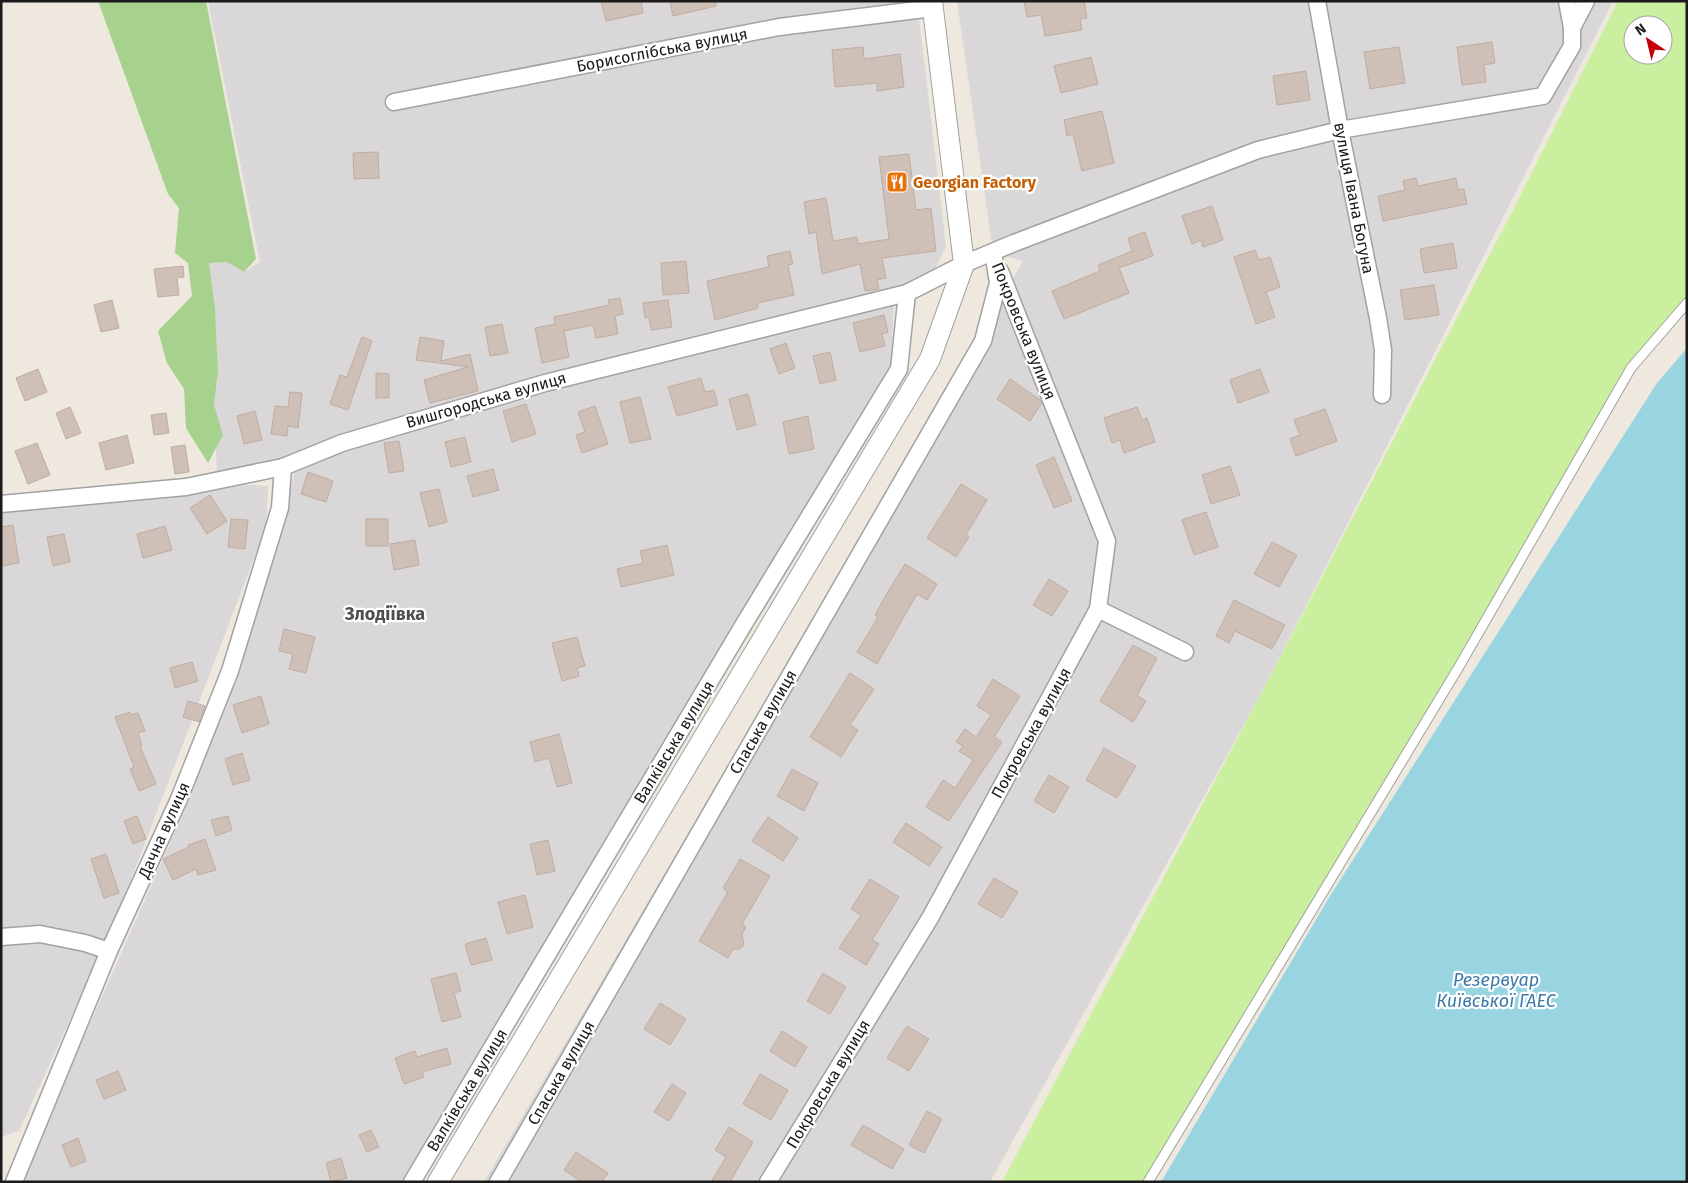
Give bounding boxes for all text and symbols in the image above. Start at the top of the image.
north arrow [1623,15,1673,65]
text: N [1632,20,1650,39]
street label: Борисоглібська вулиця [575,24,749,76]
street label: вулиця Івана Богуна [1330,121,1378,275]
restaurant icon: Georgian Factory [885,170,909,194]
place label: Georgian Factory [913,173,1037,192]
street label: Покровська вулиця [988,259,1060,403]
street label: Вишгородська вулиця [404,368,568,432]
district label: Злодіївка [344,603,425,625]
street label: Покровська вулиця [987,664,1075,802]
street label: Спаська вулиця [725,666,801,778]
street label: Валківська вулиця [630,677,718,807]
street label: Дачна вулиця [134,779,194,882]
water label: Резервуар Київської ГАЕС [1436,969,1557,1012]
street label: Покровська вулиця [782,1016,874,1152]
street label: Спаська вулиця [523,1017,599,1129]
street label: Валківська вулиця [423,1025,511,1155]

